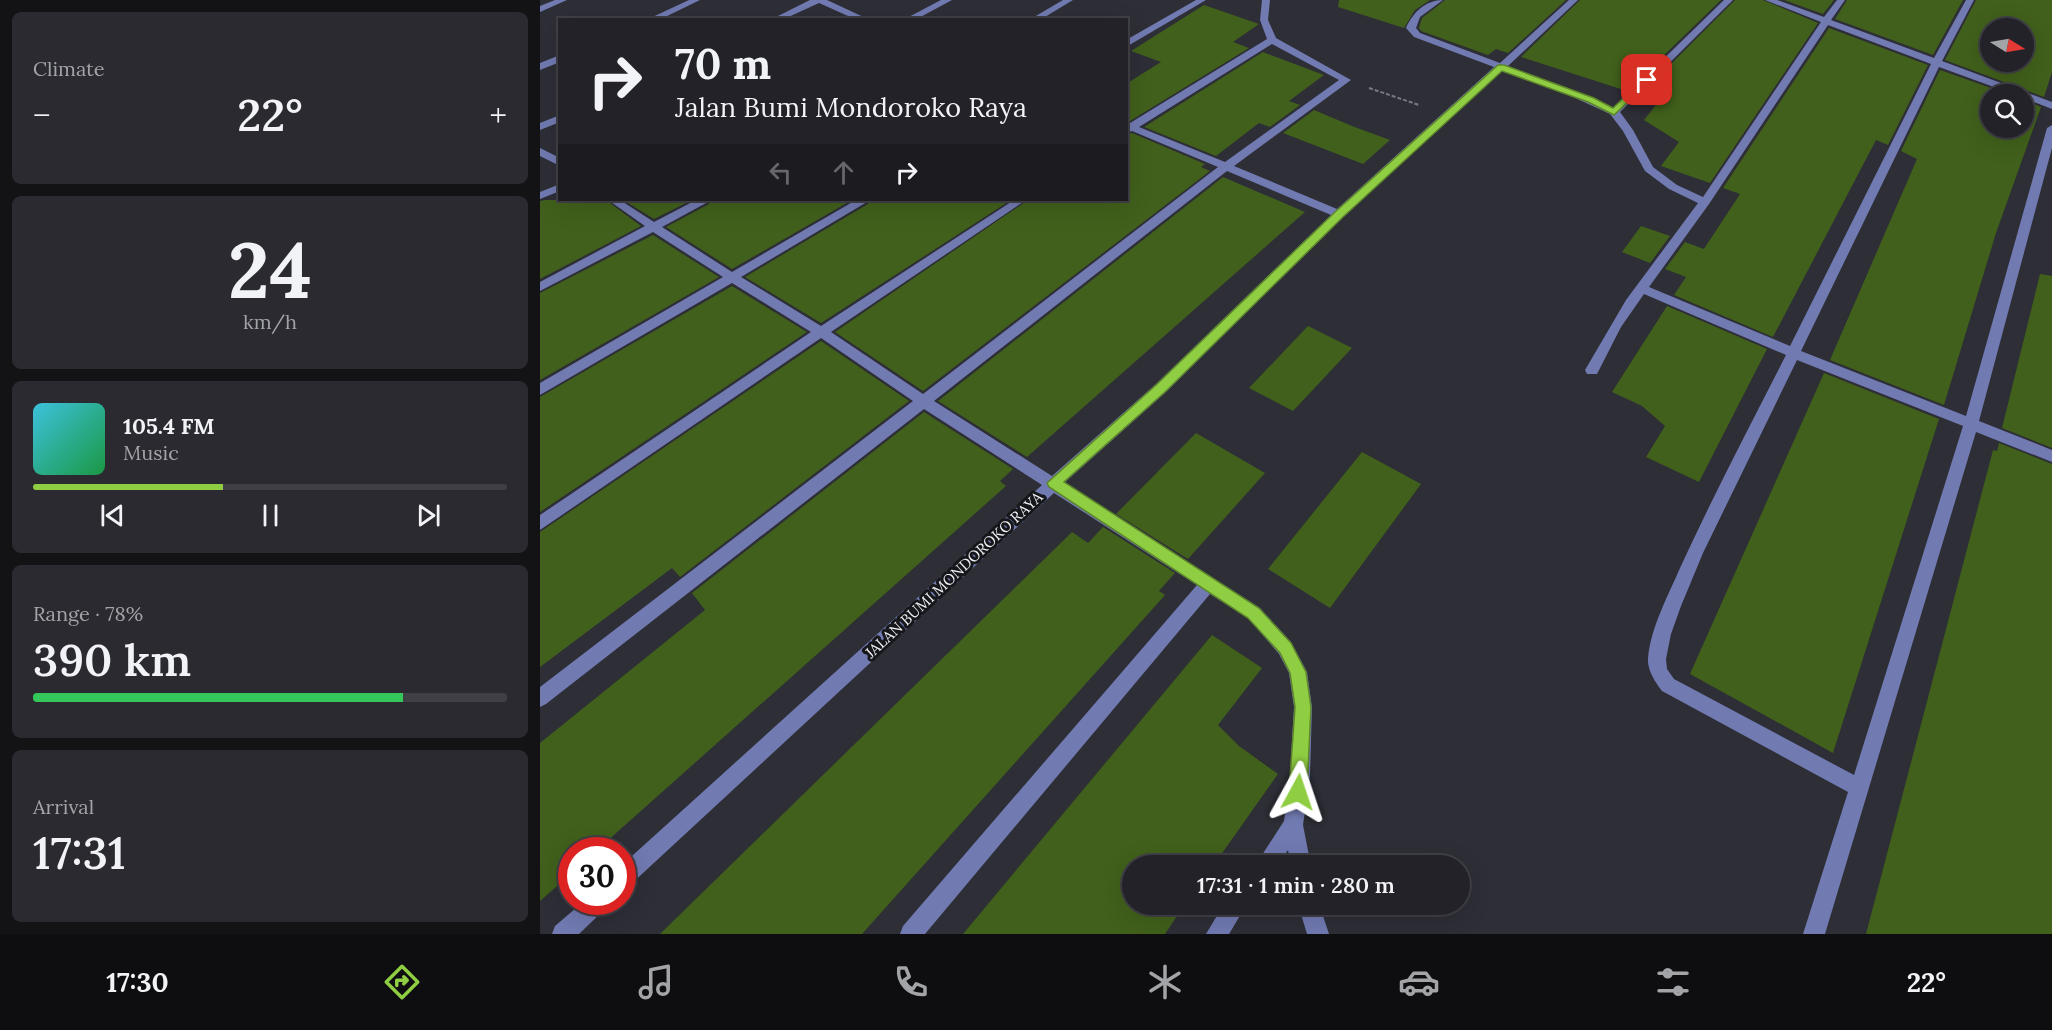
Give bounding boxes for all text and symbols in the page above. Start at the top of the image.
north arrow [1980,18,2034,72]
map controls [1980,18,2034,138]
text: 70 m [675,37,771,91]
icon: right [576,42,654,120]
pin [1621,54,1672,105]
text: Climate [33,56,105,81]
icon: arrive [1630,63,1663,96]
button: search [1980,84,2034,138]
text: 22° [237,86,303,143]
text: Jalan Bumi Mondoroko Raya [675,90,1027,124]
text: − [33,94,51,136]
text: + [490,94,507,136]
icon: left [764,156,797,189]
icon: ahead [827,156,860,189]
icon: right [890,156,923,189]
text: 24 [228,220,312,319]
text: km/h [243,309,297,334]
text: 105.4 FM [123,412,215,440]
text: Music [123,440,179,465]
street label: JALAN BUMI MONDOROKO RAYA [860,487,1047,663]
icon: previous [96,499,129,532]
icon: pause [254,499,287,532]
icon: next [412,499,445,532]
text: Range · 78% [33,601,143,626]
text: 390 km [33,631,191,688]
position arrow [1266,760,1330,824]
text: Arrival [33,794,94,819]
text: 17:31 [33,824,126,881]
speed limit sign: 30 [558,837,636,915]
text: 17:31 · 1 min · 280 m [1197,871,1395,899]
icon: directions [381,961,423,1003]
icon: music [635,961,677,1003]
icon: phone [890,961,932,1003]
icon: climate [1144,961,1186,1003]
icon: car [1398,961,1440,1003]
icon: filters [1652,961,1694,1003]
text: 17:30 [106,965,169,999]
text: 22° [1907,965,1946,999]

